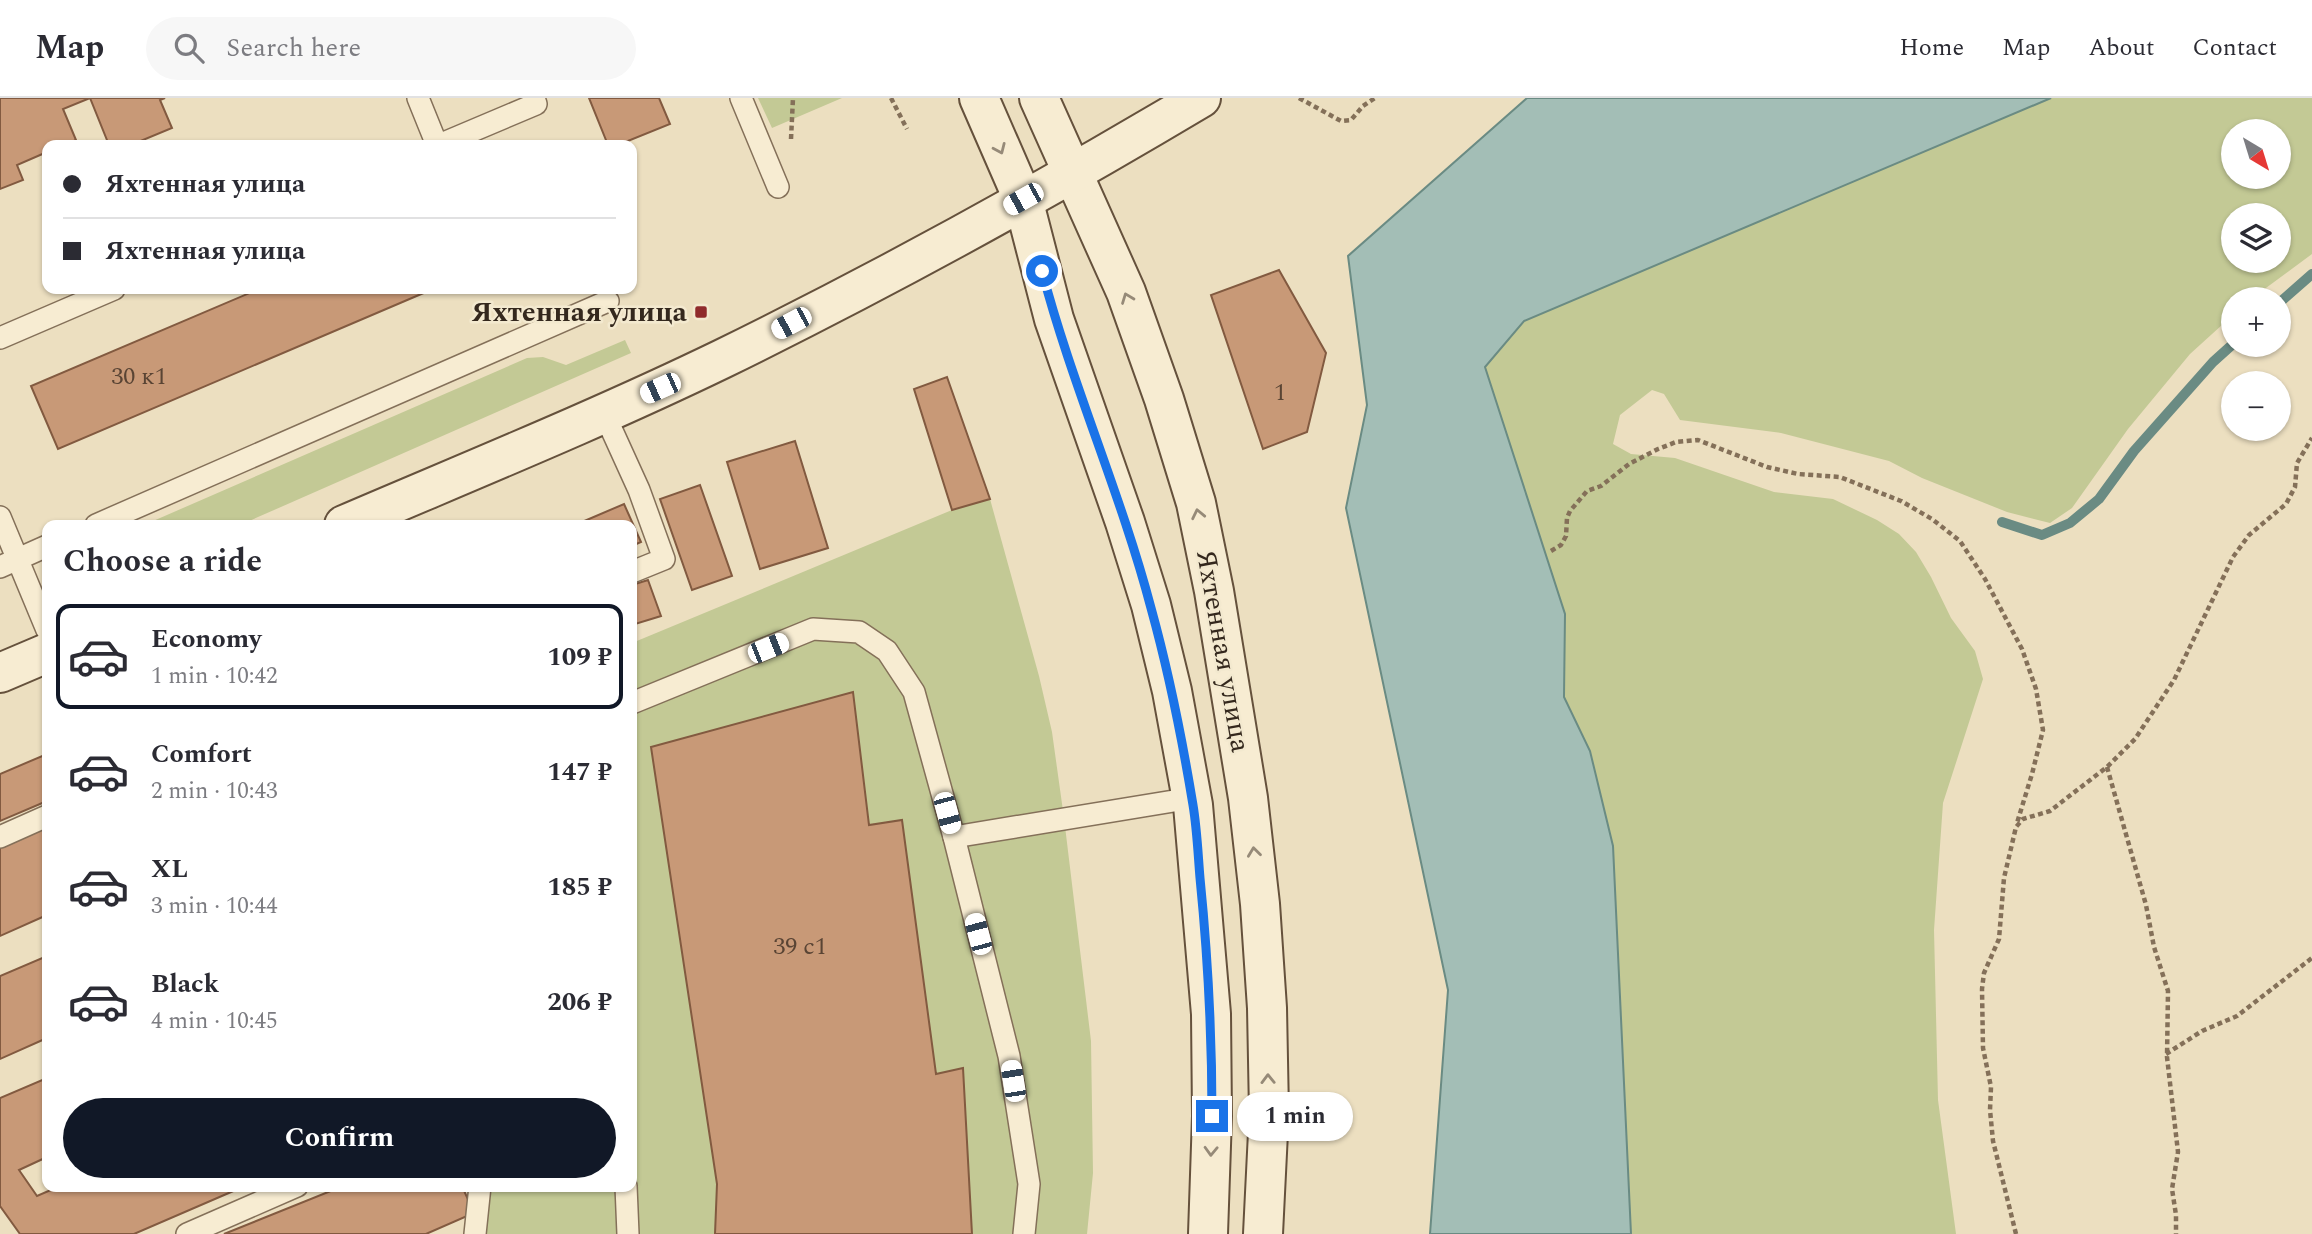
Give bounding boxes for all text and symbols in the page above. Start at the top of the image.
search box [146,17,636,80]
text: Map [35,23,104,73]
text: Search here [226,28,361,68]
icon: search [170,29,208,67]
text: Home [1899,30,1964,66]
text: Map [2002,30,2050,66]
text: About [2088,30,2154,66]
text: Contact [2192,30,2277,66]
north arrow [2221,119,2291,189]
map controls [2221,119,2291,441]
one-way arrow [992,142,1006,154]
text: Яхтенная улица [105,164,305,204]
car [1000,180,1047,218]
button: layers [2221,203,2291,273]
text: Яхтенная улица [105,231,305,271]
route start [1026,255,1058,287]
button: + [2221,287,2291,357]
place label: Яхтенная улица [471,291,688,334]
one-way arrow [1122,292,1136,304]
marker: Яхтенная улица [693,304,709,320]
car [768,304,815,342]
house number: 30 к1 [111,359,167,395]
car [637,370,684,406]
button: − [2221,371,2291,441]
house number: 1 [1274,375,1286,411]
one-way arrow [1192,508,1207,520]
text: Choose a ride [63,537,262,586]
street label: Яхтенная улица [1184,546,1262,756]
text: Economy [151,619,261,659]
icon: car [67,625,130,688]
car [745,630,792,666]
text: 109 ₽ [547,637,612,677]
text: 1 min · 10:42 [151,659,278,694]
text: Comfort [151,734,252,774]
icon: car [67,740,130,803]
text: 147 ₽ [547,752,612,792]
text: 2 min · 10:43 [151,774,278,809]
car [932,790,963,836]
one-way arrow [1246,846,1261,857]
text: XL [151,849,188,889]
icon: car [67,855,130,918]
text: 185 ₽ [547,867,612,907]
text: 3 min · 10:44 [151,889,278,924]
car [963,911,994,957]
house number: 39 с1 [773,929,827,965]
text: Black [151,964,219,1004]
icon: car [67,970,130,1033]
text: 206 ₽ [547,982,612,1022]
text: 4 min · 10:45 [151,1004,278,1039]
car [1000,1059,1027,1103]
one-way arrow [1260,1073,1276,1083]
callout: 1 min [1236,1091,1352,1140]
button: Confirm [63,1098,616,1178]
text: 1 min [1264,1099,1326,1134]
route end [1196,1100,1228,1132]
one-way arrow [1204,1146,1219,1157]

